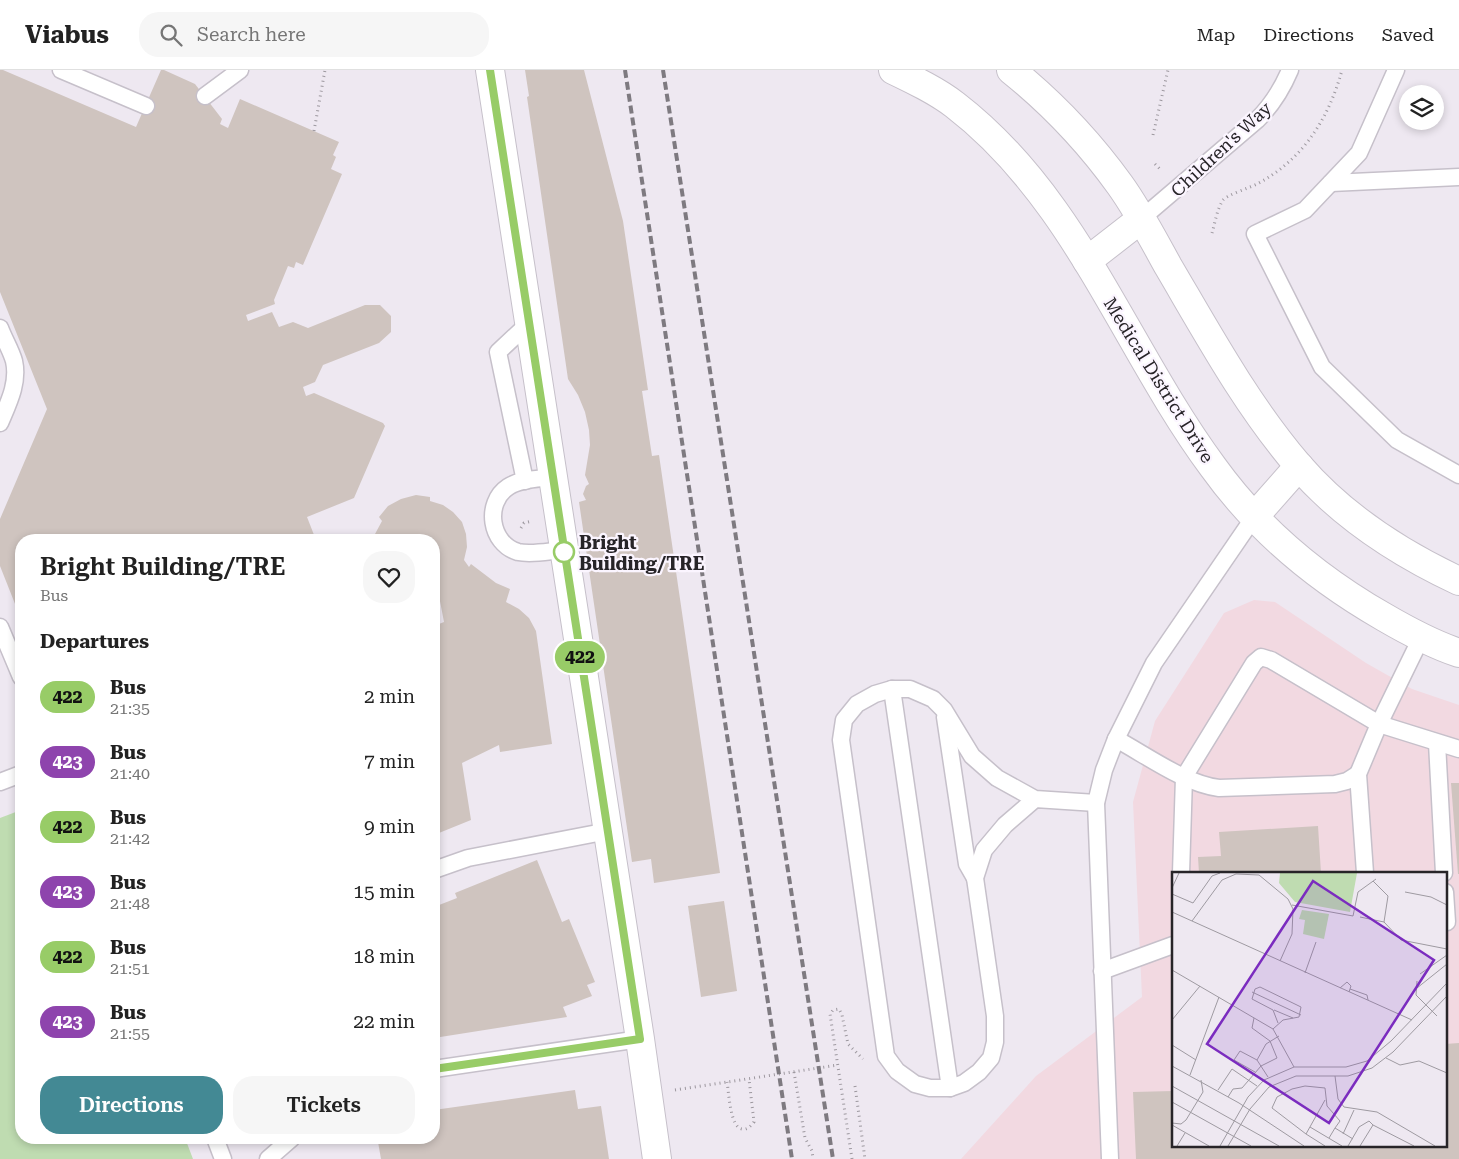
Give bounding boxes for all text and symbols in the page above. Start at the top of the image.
search box [139,12,489,57]
text: Viabus [25,21,109,49]
icon: search [157,21,185,49]
text: Search here [197,23,306,46]
text: Map [1197,24,1235,45]
text: Directions [1263,24,1354,45]
text: Saved [1382,24,1434,45]
map controls [1399,85,1444,130]
button: layers [1399,85,1444,130]
street label: Children's Way [1167,97,1276,201]
street label: Medical District Drive [1100,294,1218,466]
place label: Bright Building/TRE [579,532,704,574]
marker: Bright Building/TRE [553,541,575,563]
button: heart [363,551,415,603]
text: Bright Building/TRE [40,553,285,581]
text: Bus [40,586,68,605]
text: Departures [40,630,149,653]
line badge: 422 [551,641,609,673]
text: 422 [565,646,595,667]
text: Bus [110,676,146,699]
text: 2 min [364,685,415,708]
text: 422 [52,686,83,707]
text: 21:35 [110,699,150,718]
text: Bus [110,741,146,764]
text: 7 min [364,750,415,773]
text: 423 [52,751,83,772]
text: 21:40 [110,764,150,783]
text: Bus [110,806,146,829]
text: 9 min [364,815,415,838]
text: 422 [52,816,83,837]
text: 21:42 [110,829,150,848]
text: Bus [110,871,146,894]
inset map [1172,872,1446,1146]
text: 15 min [353,880,415,903]
text: 423 [52,881,83,902]
text: 21:48 [110,894,150,913]
text: Bus [110,936,146,959]
text: 18 min [353,945,415,968]
text: 422 [52,946,83,967]
text: 21:51 [110,959,150,978]
text: Bus [110,1001,146,1024]
text: 22 min [353,1010,415,1033]
text: 423 [52,1011,83,1032]
text: 21:55 [110,1024,150,1043]
button: Directions [40,1076,223,1134]
button: Tickets [233,1076,415,1134]

